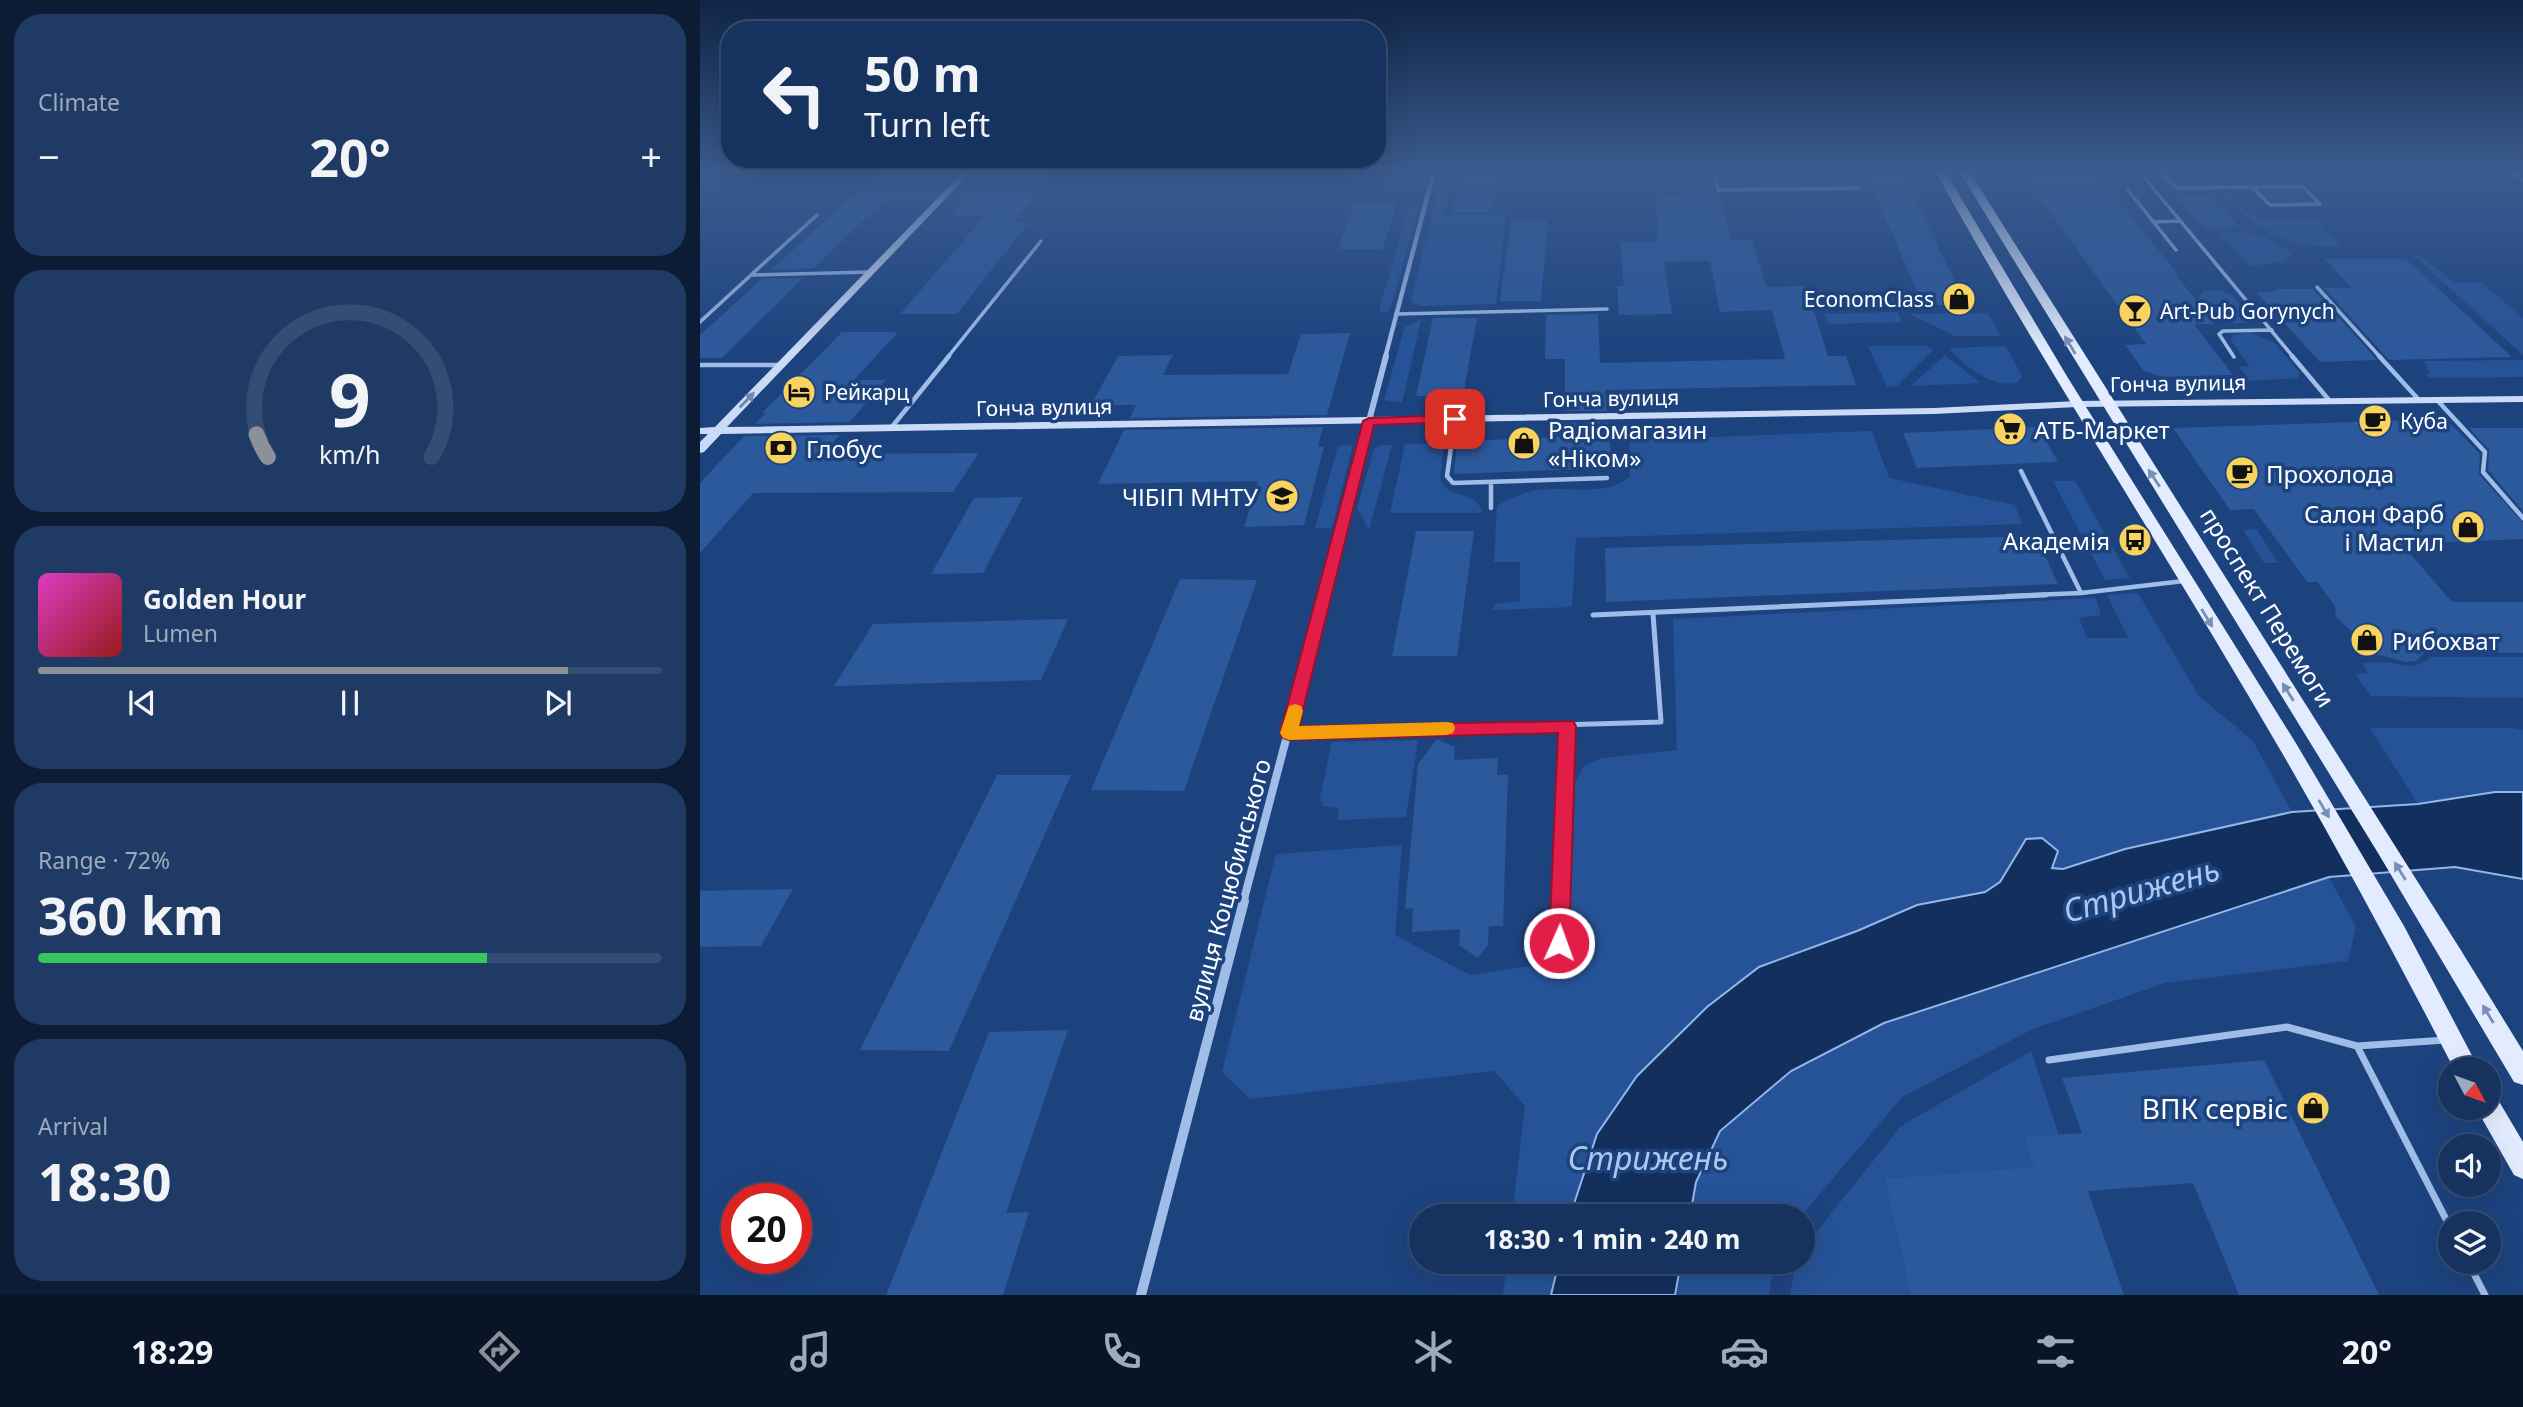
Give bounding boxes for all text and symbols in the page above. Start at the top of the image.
text: 50 m [864,40,981,106]
icon: left [749,49,840,140]
text: Climate [38,86,120,118]
text: Turn left [864,103,990,146]
text: 20° [309,121,391,192]
text: − [38,130,60,182]
text: + [640,130,662,182]
shop icon: EconomClass [1940,280,1978,318]
place label: EconomClass [1804,285,1934,313]
bar icon: Art-Pub Gorynych [2116,292,2154,330]
place label: Art-Pub Gorynych [2160,297,2335,325]
one-way arrow [2064,335,2076,354]
text: 9 [329,350,371,449]
street label: Гонча вулиця [2110,368,2246,398]
hotel icon: Рейкарц [780,373,818,411]
place label: Рейкарц [824,378,909,406]
street label: Гонча вулиця [1543,383,1679,413]
pin [1425,389,1485,449]
one-way arrow [739,391,755,408]
street label: Гонча вулиця [976,392,1112,422]
icon: arrive [1436,400,1474,438]
cafe icon: Куба [2356,402,2394,440]
place label: Куба [2400,407,2448,435]
supermarket icon: АТБ-Маркет [1991,410,2029,448]
place label: Радіомагазин «Ніком» [1548,413,1707,474]
place label: АТБ-Маркет [2034,413,2170,446]
shop icon: Радіомагазин «Ніком» [1505,424,1543,462]
bank icon: Глобус [762,429,800,467]
place label: Глобус [806,432,883,465]
text: km/h [319,437,381,471]
cafe icon: Прохолода [2223,454,2261,492]
place label: Прохолода [2266,457,2394,490]
one-way arrow [2148,469,2161,488]
school or university icon: ЧІБІП МНТУ [1263,477,1301,515]
place label: ЧІБІП МНТУ [1122,480,1258,513]
place label: Салон Фарб і Мастил [2304,497,2444,558]
street label: проспект Перемоги [2193,501,2343,713]
shop icon: Салон Фарб і Мастил [2449,508,2487,546]
bus stop icon: Академія [2116,521,2154,559]
place label: Академія [2003,524,2110,557]
text: Golden Hour [143,581,306,617]
one-way arrow [2201,608,2214,627]
text: Lumen [143,617,218,649]
shop icon: Рибохват [2348,621,2386,659]
place label: Рибохват [2392,624,2500,657]
one-way arrow [2281,682,2294,701]
icon: previous [123,684,161,722]
icon: pause [331,684,369,722]
icon: next [539,684,577,722]
street label: вулиця Коцюбинського [1176,755,1278,1025]
one-way arrow [2318,800,2330,819]
text: Range · 72% [38,844,170,876]
water label: Стрижень [2058,846,2224,932]
one-way arrow [2394,861,2407,880]
text: 360 km [38,879,224,950]
position arrow [1522,906,1596,980]
one-way arrow [2482,1005,2494,1024]
north arrow [2438,1057,2501,1120]
map controls [2438,1057,2501,1274]
place label: ВПК сервіс [2142,1089,2288,1127]
shop icon: ВПК сервіс [2294,1089,2332,1127]
text: Arrival [38,1110,108,1142]
button: sound [2438,1134,2501,1197]
water label: Стрижень [1568,1136,1728,1179]
text: 18:30 [38,1145,172,1216]
speed limit sign: 20 [721,1183,812,1274]
button: layers [2438,1211,2501,1274]
text: 18:30 · 1 min · 240 m [1484,1221,1740,1257]
icon: directions [475,1327,524,1376]
icon: music [786,1327,835,1376]
icon: phone [1097,1327,1146,1376]
icon: climate [1409,1327,1458,1376]
icon: car [1720,1327,1769,1376]
icon: filters [2031,1327,2080,1376]
text: 18:29 [131,1330,213,1373]
text: 20° [2342,1330,2392,1373]

